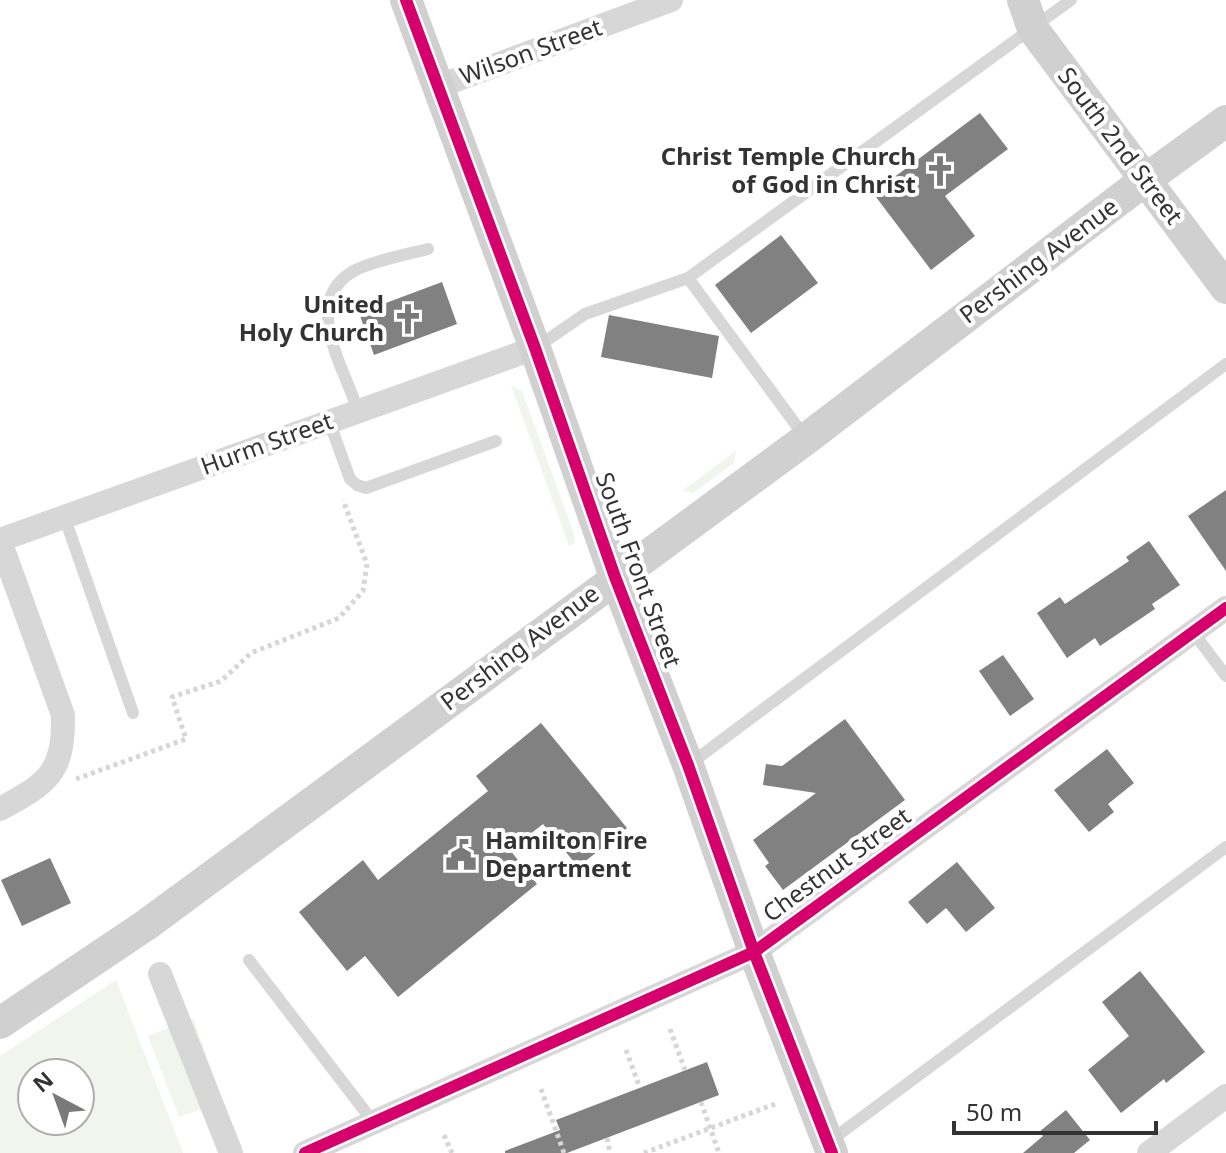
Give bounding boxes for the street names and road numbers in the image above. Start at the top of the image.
street label: Wilson Street [455,10,606,92]
street label: South 2nd Street [1051,60,1191,231]
street label: Pershing Avenue [952,189,1124,330]
street label: Hurm Street [196,403,337,482]
street label: South Front Street [589,467,690,672]
street label: Pershing Avenue [433,576,605,717]
street label: Chestnut Street [756,799,917,929]

